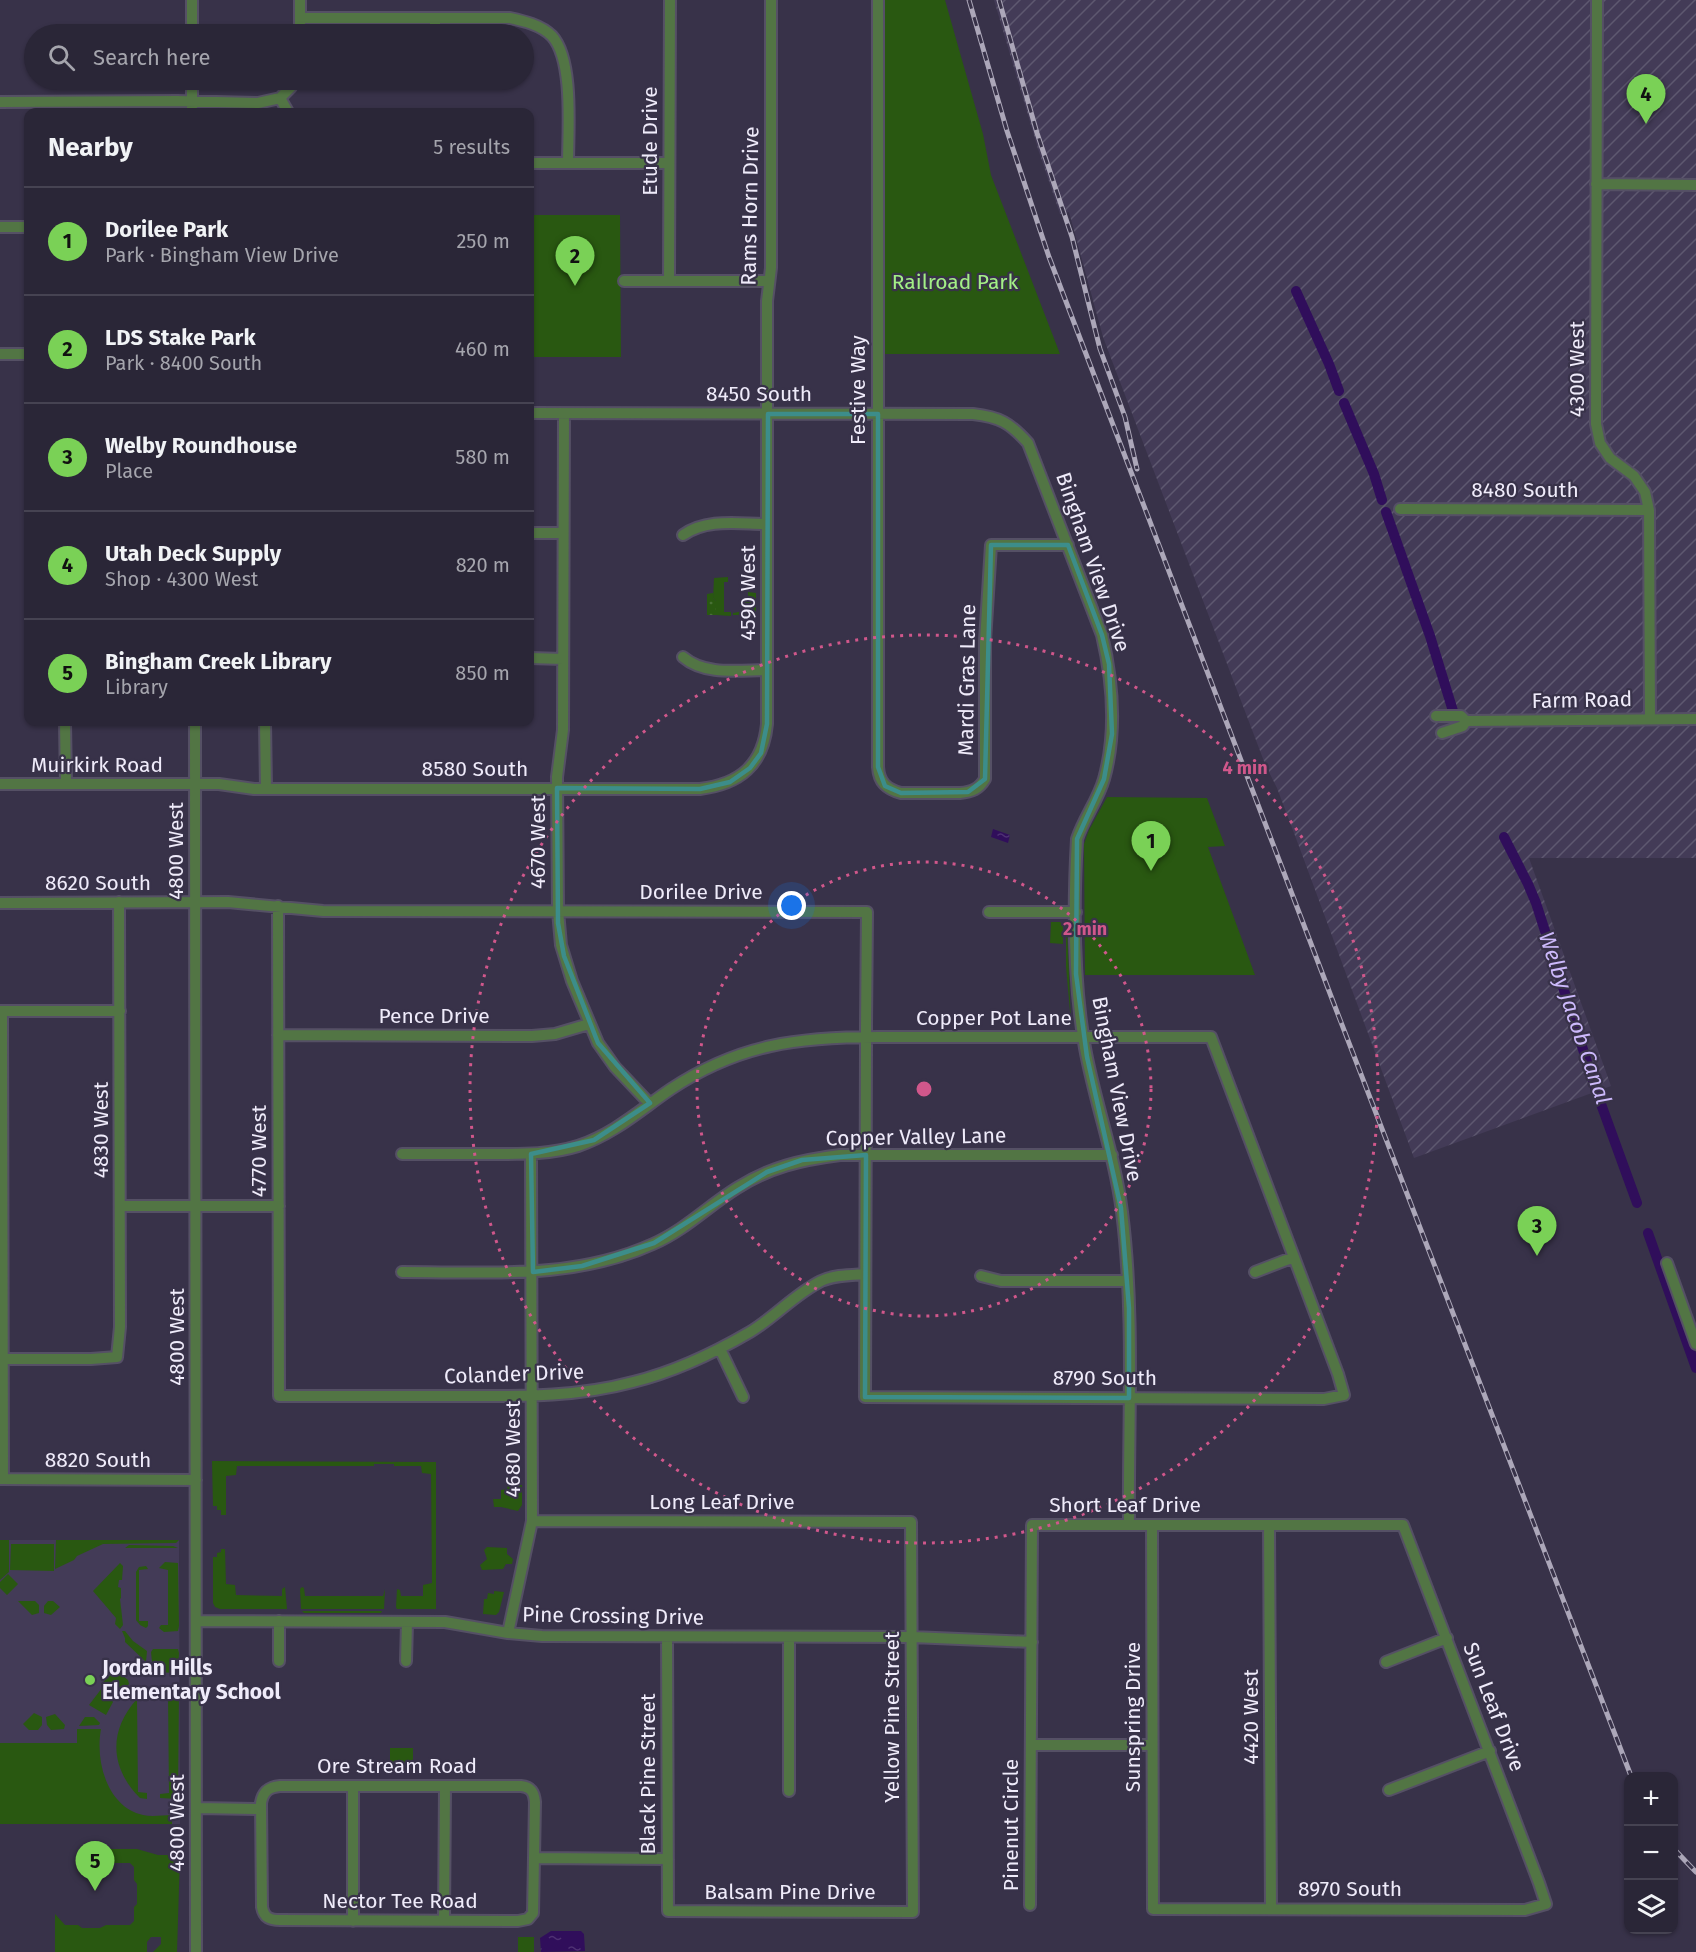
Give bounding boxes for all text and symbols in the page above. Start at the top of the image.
search box [24,24,534,90]
icon: search [45,41,78,74]
text: Search here [93,44,211,71]
pin: 4 [1626,74,1666,124]
street label: Etude Drive [637,86,663,196]
street label: Rams Horn Drive [736,126,764,286]
text: Nearby [48,132,133,163]
text: 5 results [433,135,510,159]
text: Dorilee Park [105,216,228,243]
text: 1 [63,229,72,253]
text: 250 m [456,229,510,253]
pin: 2 [556,236,594,286]
text: Park · Bingham View Drive [105,243,339,267]
park label: Railroad Park [892,269,1018,295]
street label: 4300 West [1564,320,1590,417]
text: LDS Stake Park [105,324,256,351]
street label: Festive Way [845,334,871,445]
text: 2 [62,337,73,361]
text: 460 m [455,337,510,361]
text: Park · 8400 South [105,351,262,375]
street label: 8450 South [706,381,812,407]
text: Welby Roundhouse [105,432,297,459]
text: 3 [62,445,73,469]
text: 580 m [455,445,510,469]
text: Place [105,459,153,483]
street label: Bingham View Drive [1050,469,1136,655]
street label: 8480 South [1471,477,1579,503]
text: Utah Deck Supply [105,540,281,567]
street label: 4590 West [735,545,761,641]
text: 4 [62,553,73,577]
text: 820 m [456,553,510,577]
text: Shop · 4300 West [105,567,258,591]
street label: Mardi Gras Lane [953,604,981,756]
text: Bingham Creek Library [105,648,331,675]
text: 5 [62,661,73,685]
text: 850 m [455,661,510,685]
text: Library [105,675,168,699]
street label: Farm Road [1531,686,1633,714]
street label: Muirkirk Road [31,752,163,778]
street label: 8580 South [422,756,528,782]
text: 4 min [1222,757,1268,779]
street label: 4670 West [525,795,551,889]
street label: 4800 West [163,802,189,900]
pin: 1 [1132,822,1170,871]
street label: 8620 South [45,870,151,896]
street label: Dorilee Drive [639,879,763,905]
your location [777,891,806,920]
text: 2 min [1063,918,1107,940]
water label: Welby Jacob Canal [1533,928,1617,1108]
street label: Bingham View Drive [1086,994,1148,1184]
street label: Pence Drive [378,1003,490,1029]
street label: Copper Pot Lane [916,1005,1072,1031]
centre of rings [914,1079,934,1099]
street label: 4830 West [88,1081,114,1178]
street label: 4770 West [246,1104,272,1197]
street label: Copper Valley Lane [825,1122,1007,1152]
pin: 3 [1518,1206,1556,1256]
street label: 4800 West [164,1288,190,1386]
street label: Colander Drive [443,1359,585,1389]
street label: 8790 South [1053,1365,1157,1391]
street label: 4680 West [500,1400,526,1498]
street label: 8820 South [45,1447,151,1473]
street label: Long Leaf Drive [649,1489,795,1515]
street label: Short Leaf Drive [1049,1492,1201,1518]
street label: Pine Crossing Drive [522,1601,704,1631]
street label: Yellow Pine Street [879,1631,905,1803]
street label: Sun Leaf Drive [1457,1639,1531,1775]
street label: Sunspring Drive [1120,1642,1146,1792]
place label: Jordan Hills Elementary School [101,1655,281,1705]
street label: 4420 West [1238,1669,1264,1765]
marker: Jordan Hills Elementary School [83,1673,97,1687]
street label: Black Pine Street [635,1693,661,1855]
street label: Ore Stream Road [317,1753,477,1779]
street label: Pinenut Circle [998,1759,1024,1891]
map controls [1624,1772,1678,1934]
button: + [1624,1772,1678,1826]
street label: 4800 West [164,1774,190,1872]
button: − [1624,1826,1678,1880]
pin: 5 [76,1842,115,1891]
street label: 8970 South [1298,1876,1402,1902]
street label: Balsam Pine Drive [704,1879,876,1905]
button: layers [1624,1880,1678,1934]
street label: Nector Tee Road [322,1888,478,1914]

